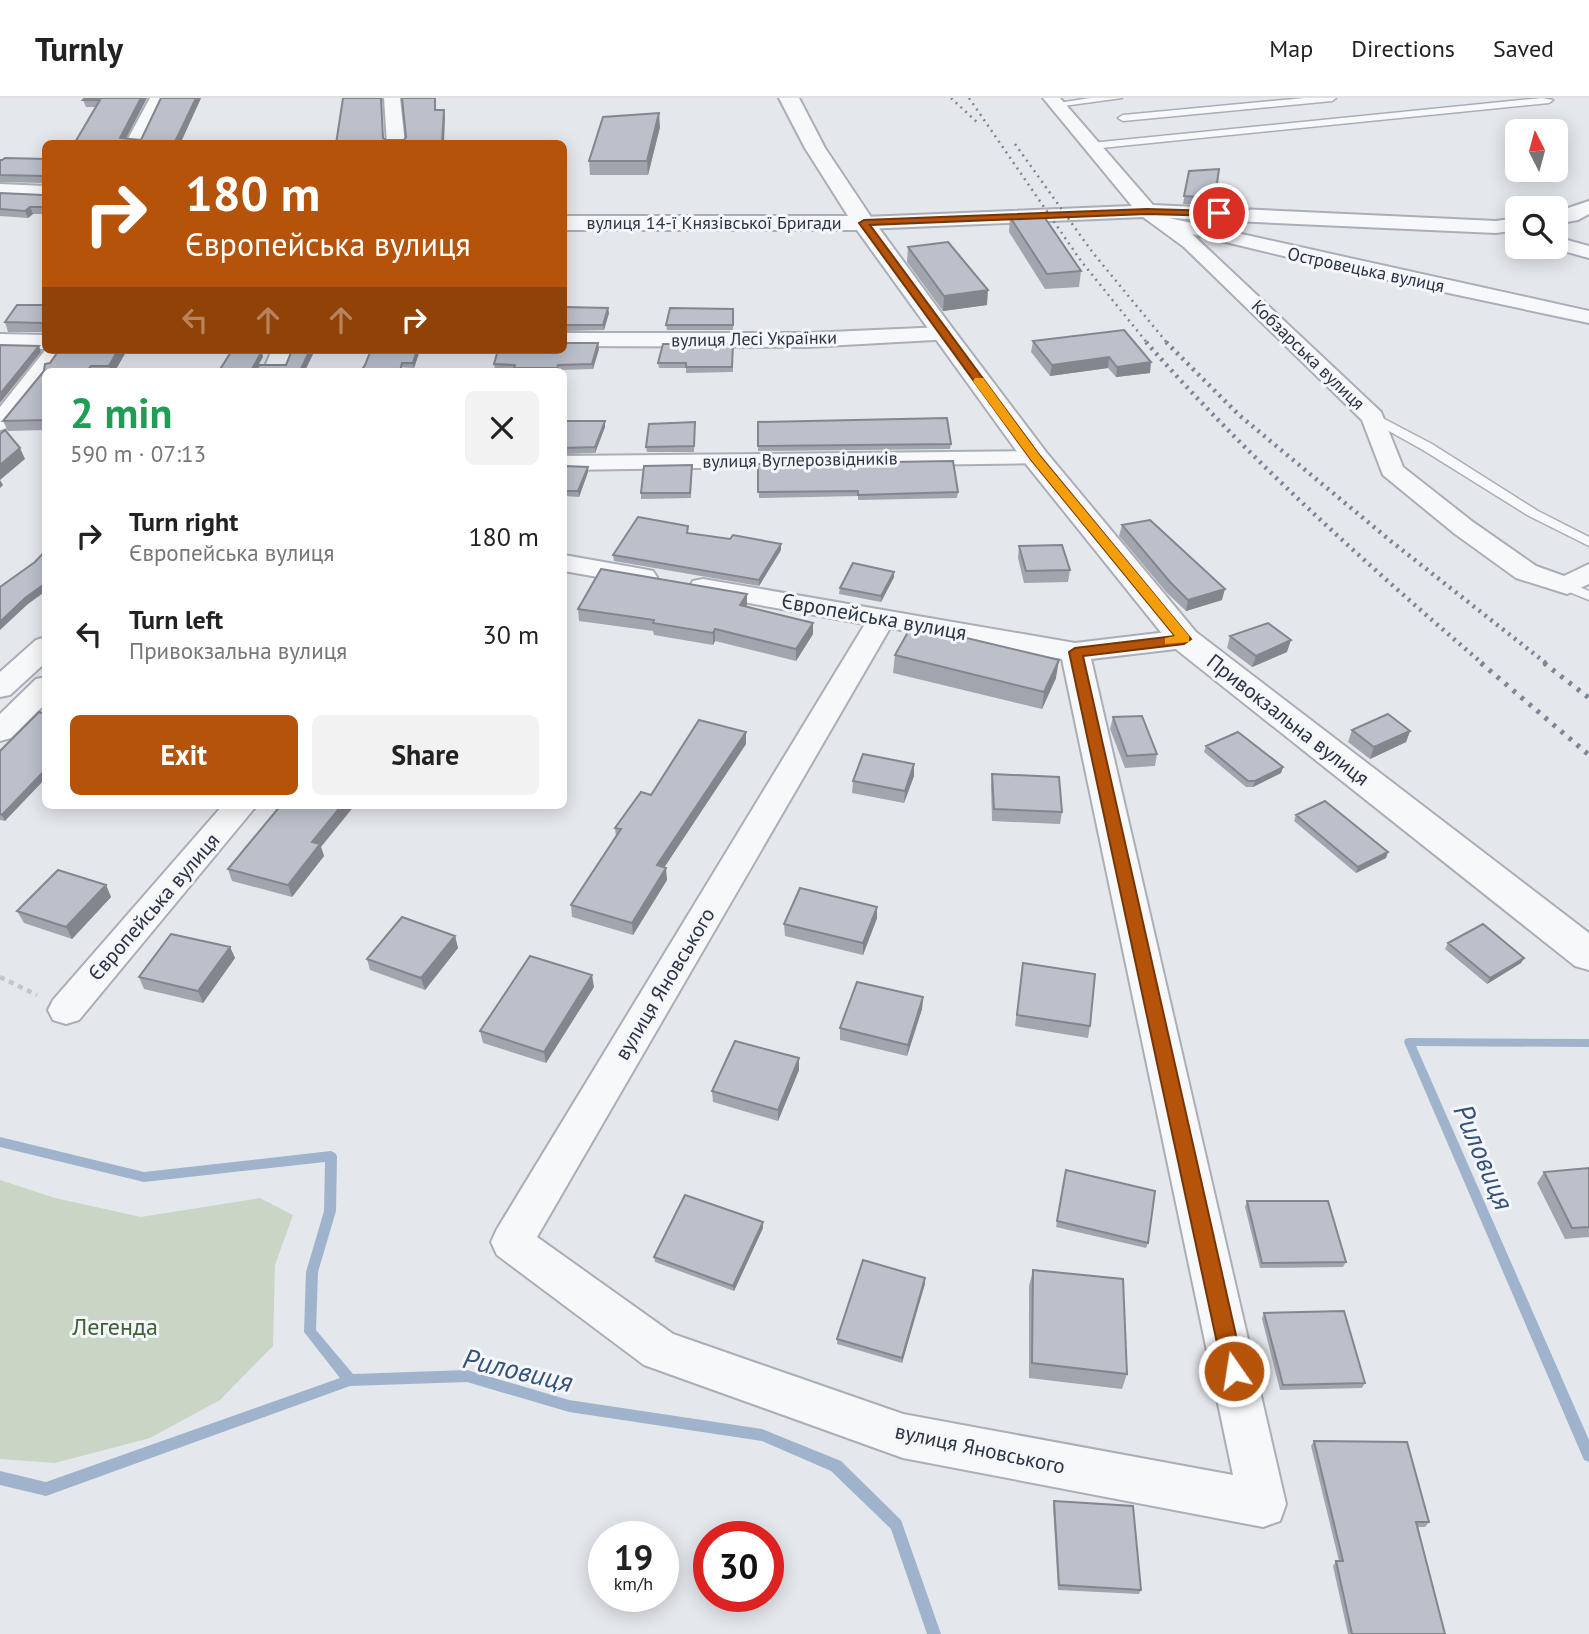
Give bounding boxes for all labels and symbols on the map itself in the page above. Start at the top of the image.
north arrow [1505,119,1568,182]
pin [1189,183,1249,243]
street label: вулиця 14-ї Князівської Бригади [586,211,842,234]
street label: Островецька вулиця [1286,242,1447,297]
street label: Кобзарська вулиця [1247,295,1370,415]
street label: вулиця Лесі Українки [671,326,837,351]
street label: вулиця Вуглерозвідників [702,446,898,473]
street label: Європейська вулиця [779,587,969,646]
street label: Привокзальна вулиця [1201,648,1375,792]
street label: Європейська вулиця [82,827,225,986]
street label: вулиця Яновського [608,903,721,1065]
water label: Риловиця [1446,1098,1523,1216]
park label: Легенда [71,1311,158,1342]
position arrow [1197,1334,1271,1408]
water label: Риловиця [459,1339,577,1400]
street label: вулиця Яновського [893,1417,1068,1480]
speed limit sign: 30 [693,1521,784,1612]

